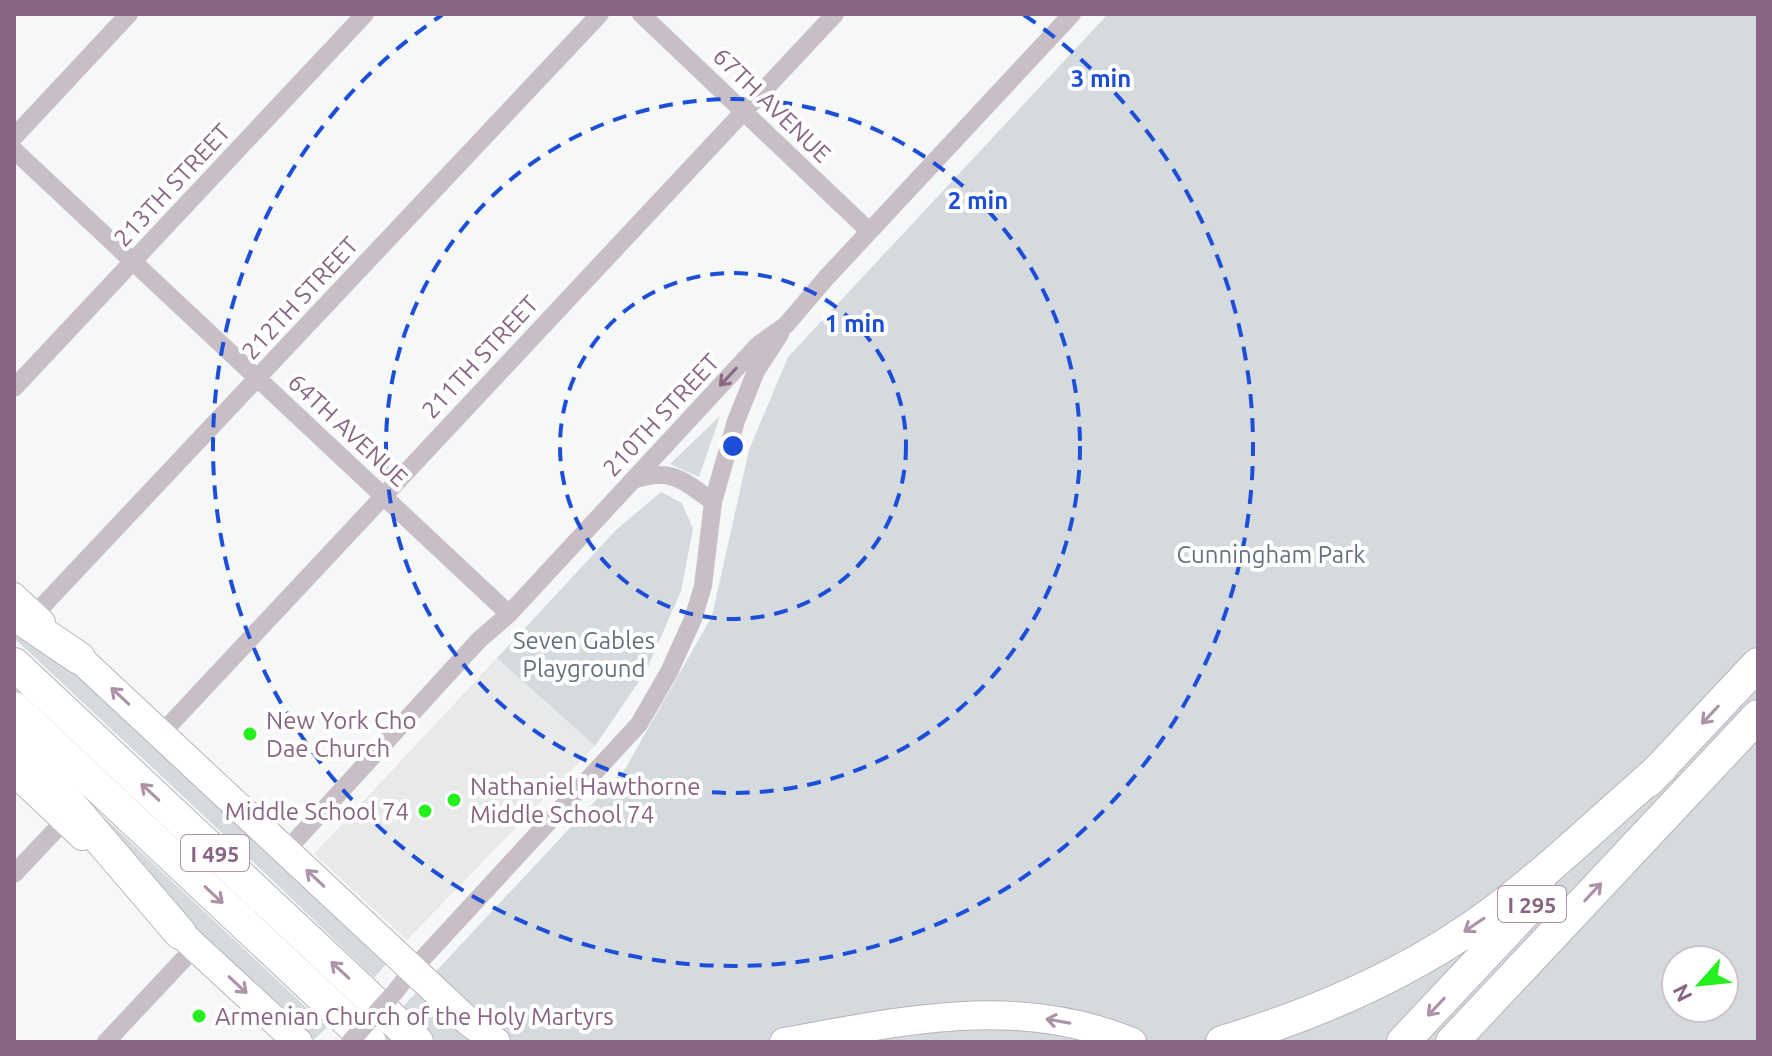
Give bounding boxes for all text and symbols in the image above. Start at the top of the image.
street label: 67TH AVENUE [708,42,836,168]
text: 3 min [1071,65,1131,92]
street label: 213TH STREET [108,118,236,252]
text: 2 min [948,187,1008,214]
street label: 212TH STREET [236,231,364,365]
street label: 211TH STREET [416,290,544,424]
text: 1 min [825,310,885,337]
street label: 210TH STREET [597,348,725,482]
one-way arrow [719,367,738,387]
street label: 64TH AVENUE [283,368,413,492]
centre of rings [719,432,747,460]
park label: Cunningham Park [1177,541,1365,568]
park label: Seven Gables Playground [513,627,655,682]
one-way arrow [110,687,130,705]
one-way arrow [1700,705,1719,725]
place label: New York Cho Dae Church [266,707,417,762]
marker: New York Cho Dae Church [241,725,259,743]
place label: Nathaniel Hawthorne Middle School 74 [470,773,700,828]
one-way arrow [140,782,160,801]
marker: Nathaniel Hawthorne Middle School 74 [445,791,463,809]
place label: Middle School 74 [225,798,409,825]
marker: Middle School 74 [416,802,434,820]
road number: I 495 [181,835,249,871]
one-way arrow [305,868,325,887]
one-way arrow [1584,882,1602,902]
one-way arrow [204,886,224,905]
road number: I 295 [1498,886,1566,922]
one-way arrow [1463,918,1486,934]
north arrow [1660,944,1740,1024]
one-way arrow [330,961,350,979]
one-way arrow [228,976,248,995]
text: N [1667,980,1697,1006]
one-way arrow [1426,997,1445,1017]
place label: Armenian Church of the Holy Martyrs [215,1003,614,1030]
marker: Armenian Church of the Holy Martyrs [190,1007,208,1025]
one-way arrow [1045,1012,1071,1027]

